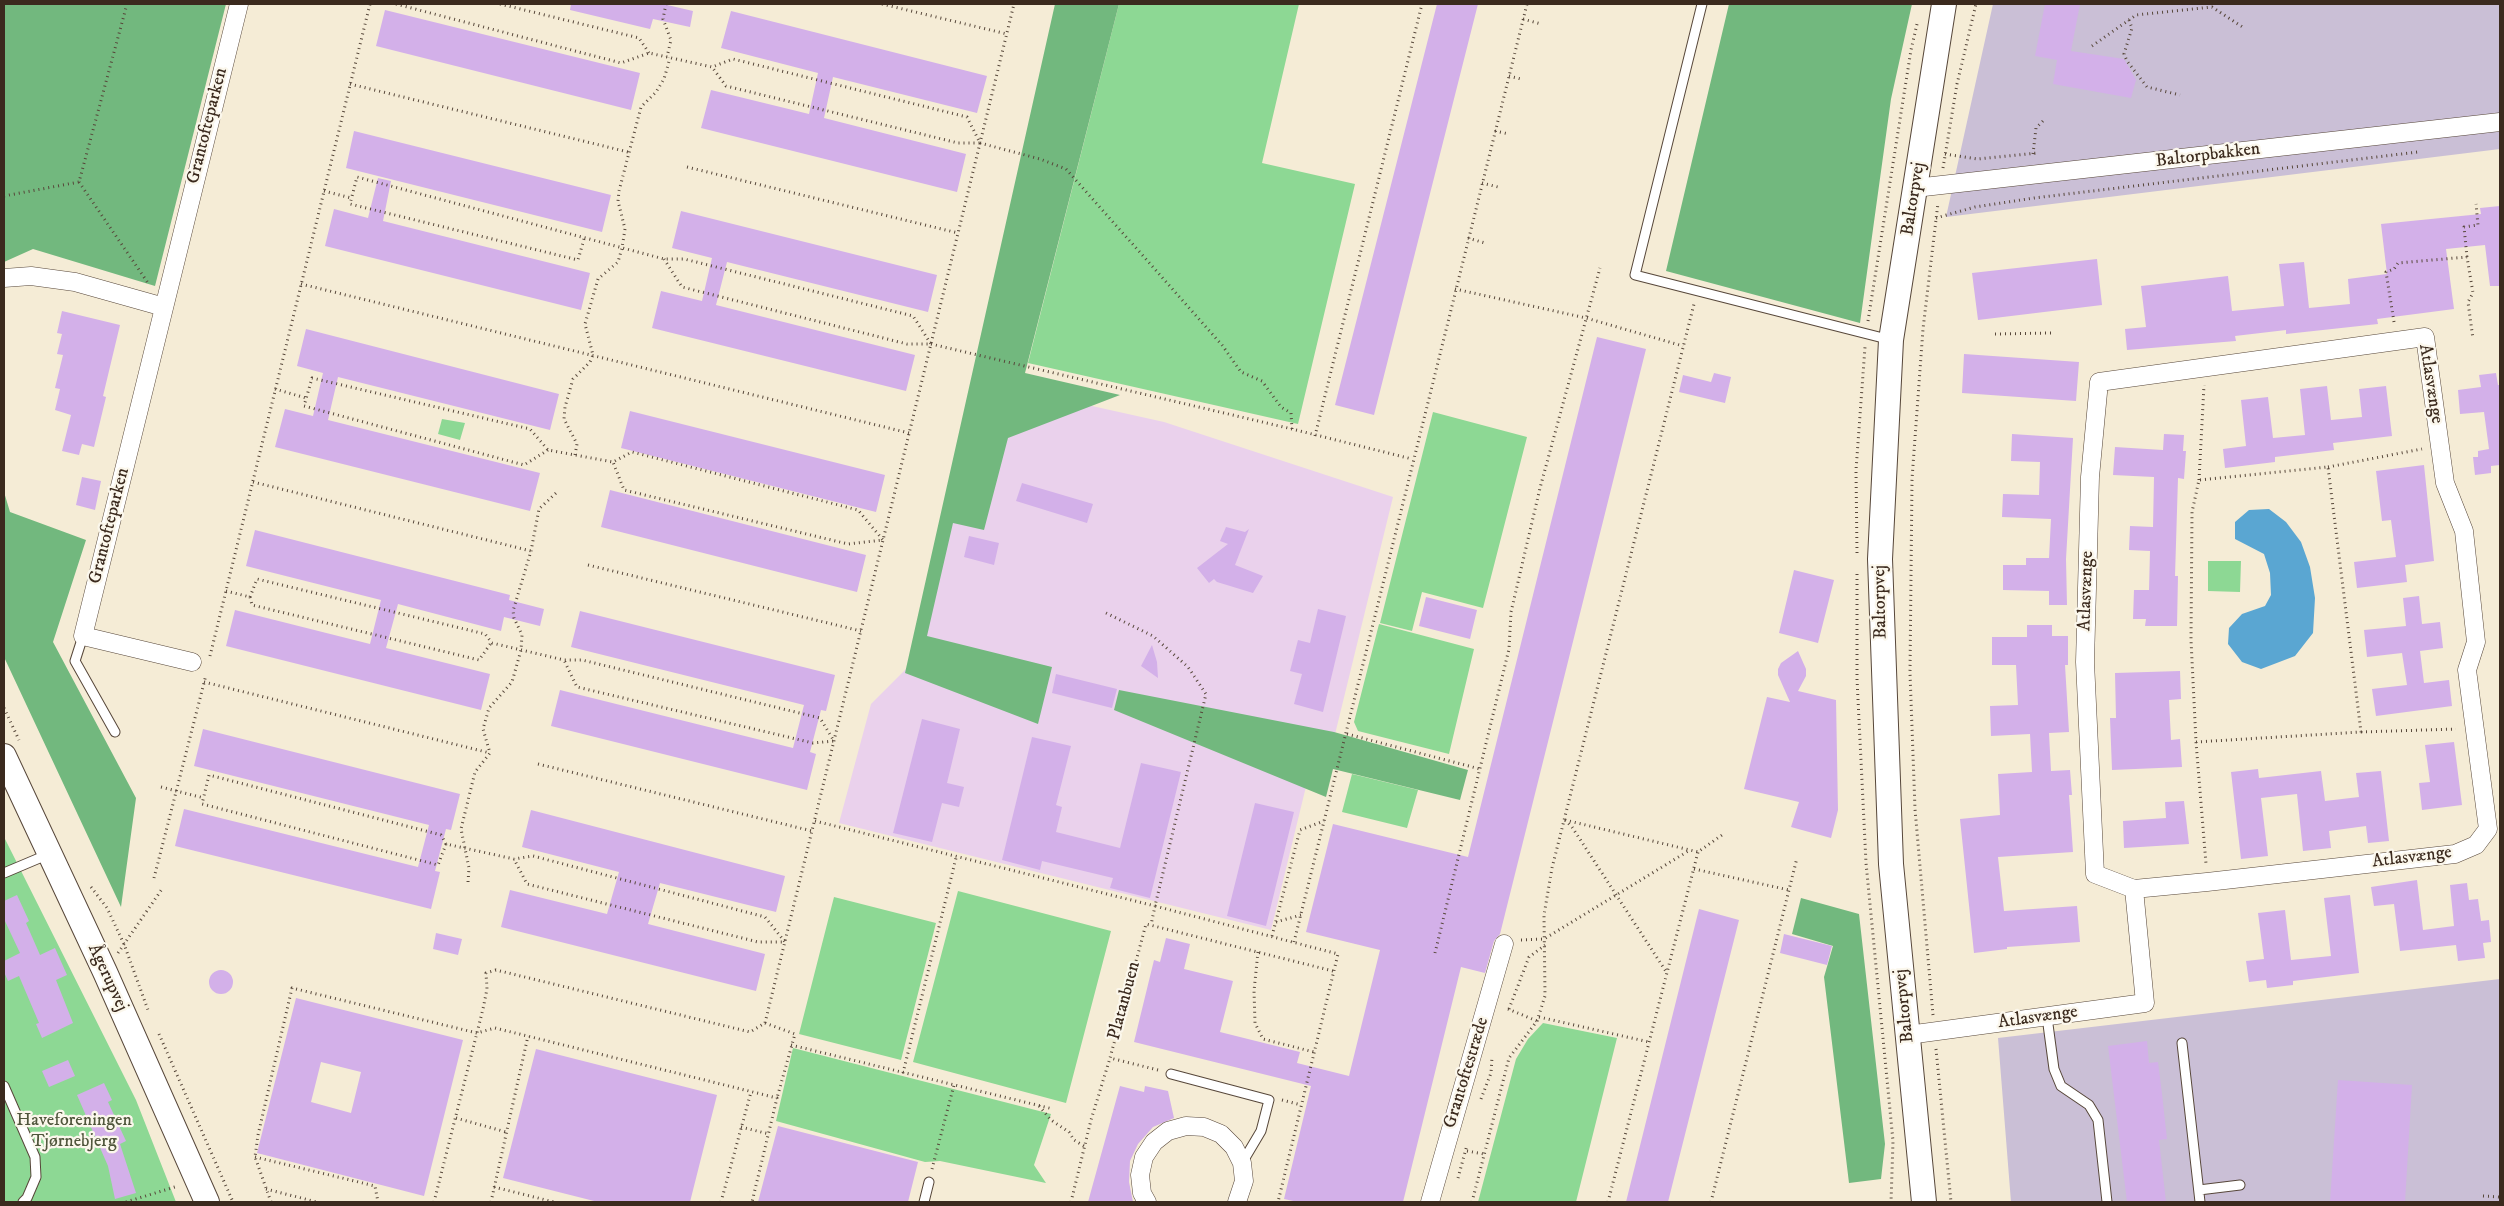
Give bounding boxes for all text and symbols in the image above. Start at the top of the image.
street label: Grantofteparken [183,66,233,186]
street label: Baltorpbakken [2154,139,2262,173]
street label: Baltorpvej [1898,161,1930,237]
street label: Atlasvænge [2413,343,2447,425]
street label: Grantofteparken [85,466,135,586]
street label: Atlasvænge [2075,551,2099,631]
street label: Baltorpvej [1870,565,1892,639]
street label: Atlasvænge [2371,842,2453,874]
street label: Ågerupvej [82,941,132,1015]
street label: Platanbuen [1104,959,1146,1043]
street label: Baltorpvej [1890,968,1920,1044]
street label: Atlasvænge [1997,1002,2079,1034]
street label: Grantoftestræde [1440,1015,1494,1131]
park label: Haveforeningen Tjørnebjerg [16,1110,132,1152]

